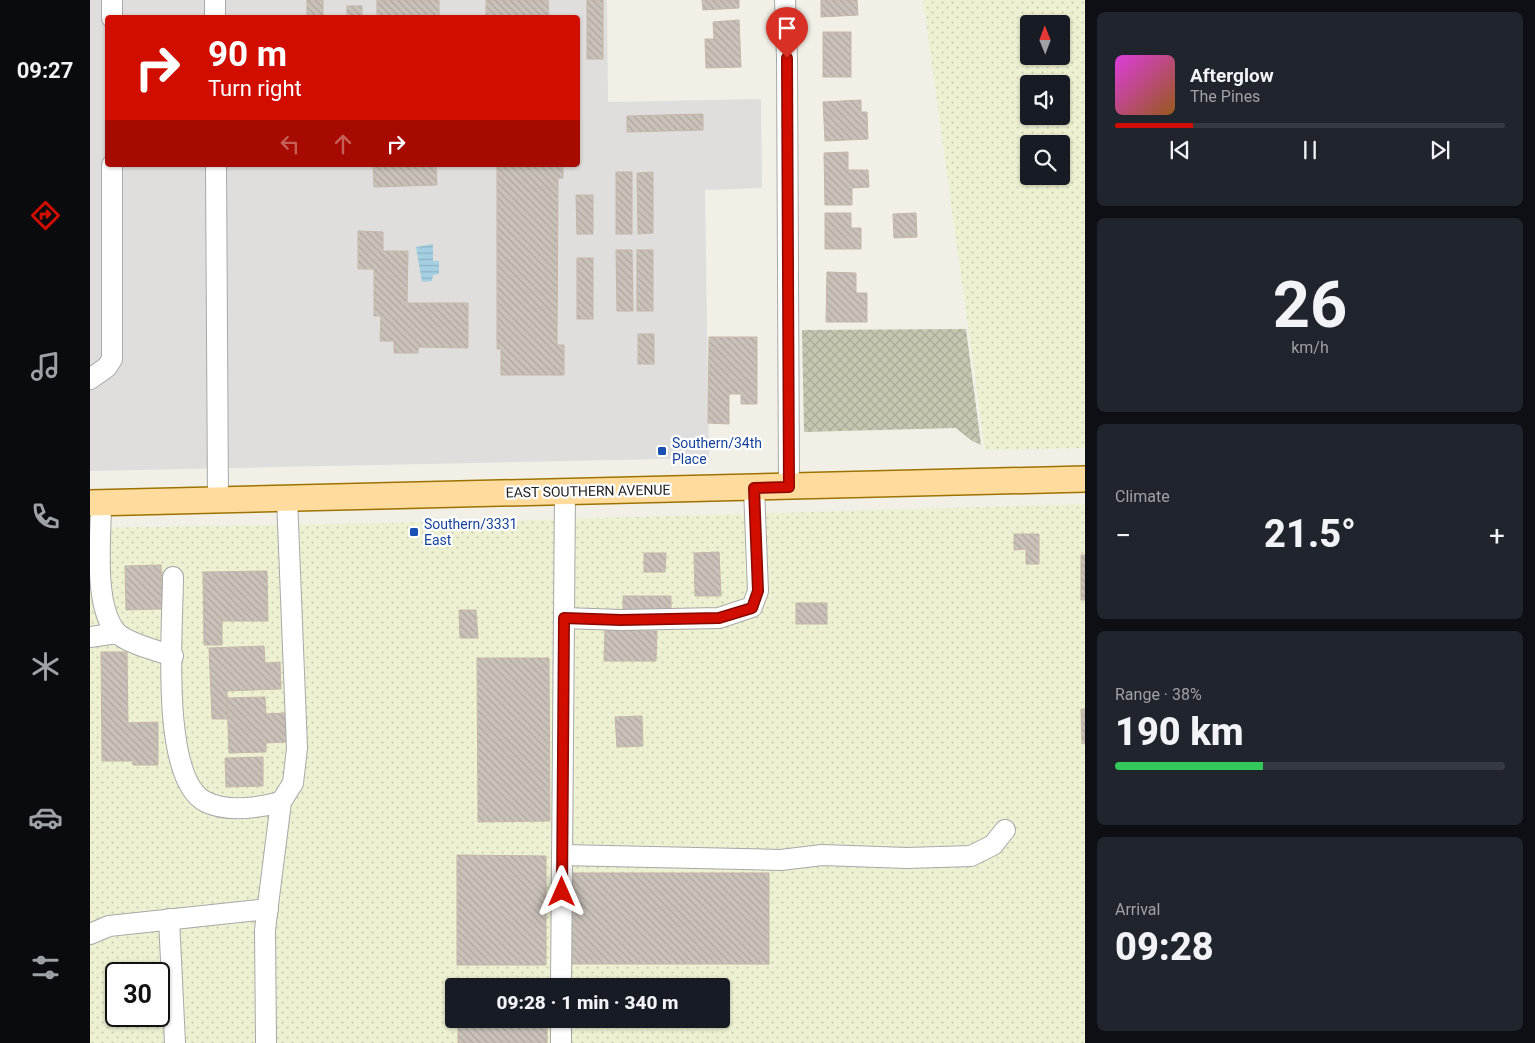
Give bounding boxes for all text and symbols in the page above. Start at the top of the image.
pin [766,7,808,58]
icon: arrive [773,14,801,42]
north arrow [1020,15,1070,65]
map controls [1020,15,1070,185]
text: 90 m [208,34,287,75]
icon: right [125,35,190,100]
text: 09:27 [17,58,73,83]
text: Afterglow [1190,64,1274,87]
button: sound [1020,75,1070,125]
text: Turn right [208,76,302,101]
text: The Pines [1190,87,1260,106]
icon: left [276,130,304,158]
icon: ahead [329,130,357,158]
icon: right [382,130,410,158]
button: search [1020,135,1070,185]
icon: previous [1166,136,1194,164]
icon: pause [1296,136,1324,164]
icon: next [1426,136,1454,164]
icon: directions [28,198,63,233]
text: 26 [1273,267,1347,343]
text: km/h [1291,338,1329,357]
icon: music [28,349,63,384]
place label: Southern/34th Place [672,435,762,467]
marker: Southern/34th Place [656,445,668,457]
street label: EAST SOUTHERN AVENUE [505,482,671,500]
text: Climate [1115,487,1170,506]
icon: phone [28,499,63,534]
text: 21.5° [1264,512,1356,556]
place label: Southern/3331 East [424,516,517,548]
text: − [1115,519,1131,552]
text: + [1489,519,1505,552]
marker: Southern/3331 East [408,526,420,538]
icon: climate [28,649,63,684]
text: Range · 38% [1115,685,1202,704]
text: 190 km [1115,710,1244,754]
icon: car [28,800,63,835]
position arrow [535,865,587,917]
text: Arrival [1115,900,1160,919]
text: 09:28 [1115,925,1214,969]
icon: filters [28,950,63,985]
speed limit sign: 30 [105,962,170,1027]
text: 09:28 · 1 min · 340 m [496,991,679,1014]

